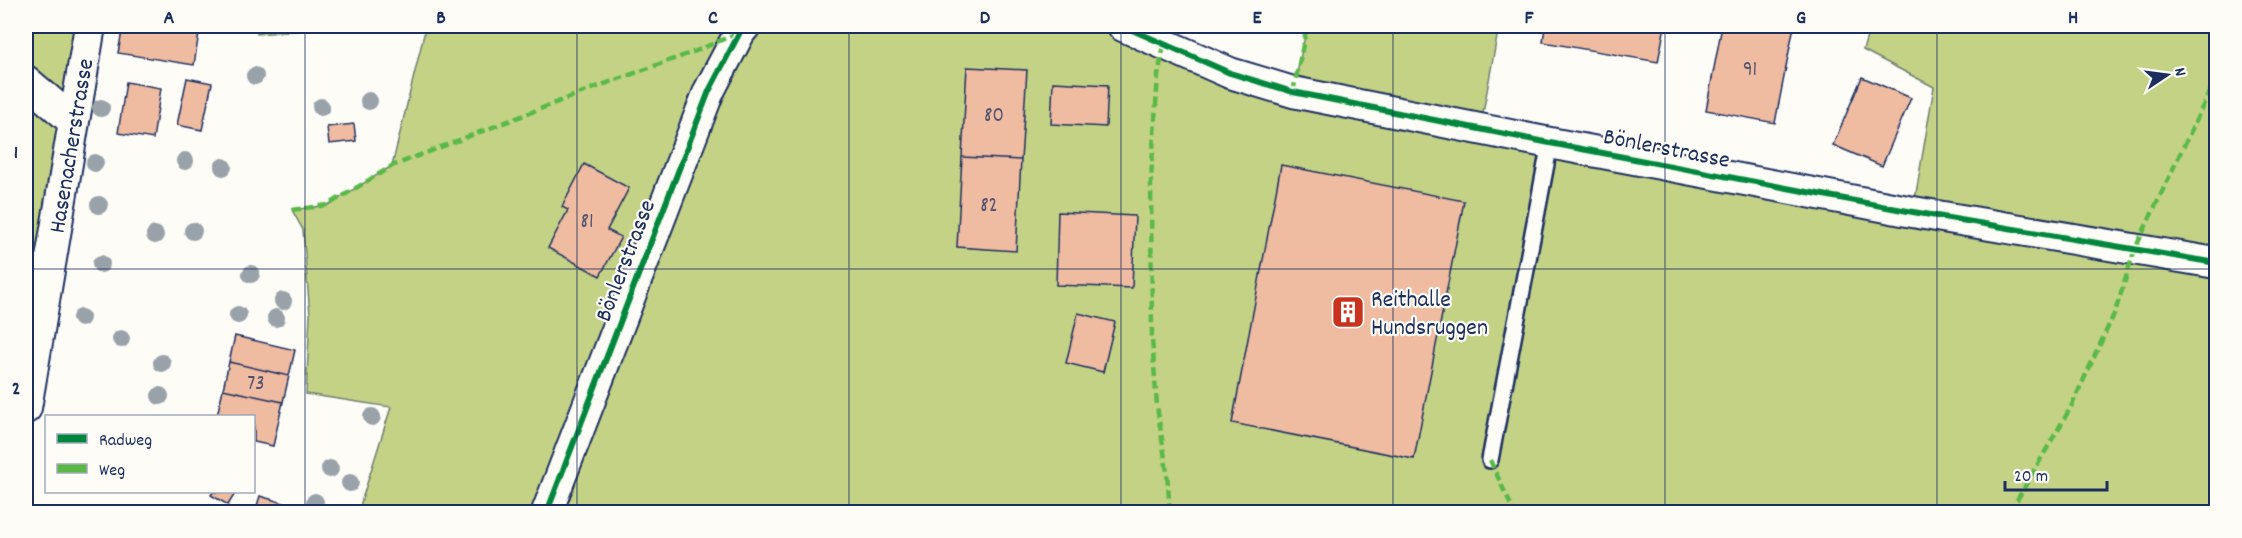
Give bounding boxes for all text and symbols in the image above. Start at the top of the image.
text: A [164,5,175,33]
text: B [436,5,446,33]
text: C [708,5,718,33]
text: D [980,5,991,33]
text: E [1252,5,1262,33]
text: F [1525,5,1535,33]
text: G [1796,5,1806,33]
text: H [2068,5,2078,33]
north arrow [2137,45,2197,105]
street label: Hasenacherstrasse [42,56,104,236]
house number: 91 [1743,56,1757,86]
text: N [2167,66,2191,79]
house number: 80 [984,102,1004,132]
street label: Bönlerstrasse [1600,121,1733,179]
text: 1 [14,140,18,168]
house number: 82 [980,192,998,222]
street label: Bönlerstrasse [588,195,666,327]
house number: 81 [580,208,594,238]
place label: Reithalle Hundsruggen [1371,284,1488,346]
building icon: Reithalle Hundsruggen [1330,294,1366,330]
house number: 73 [247,370,265,400]
text: 2 [12,376,20,404]
legend [45,415,255,493]
text: Radweg [99,429,152,454]
scale bar [2005,454,2107,492]
text: Weg [99,459,125,484]
text: 20 m [2014,465,2048,490]

